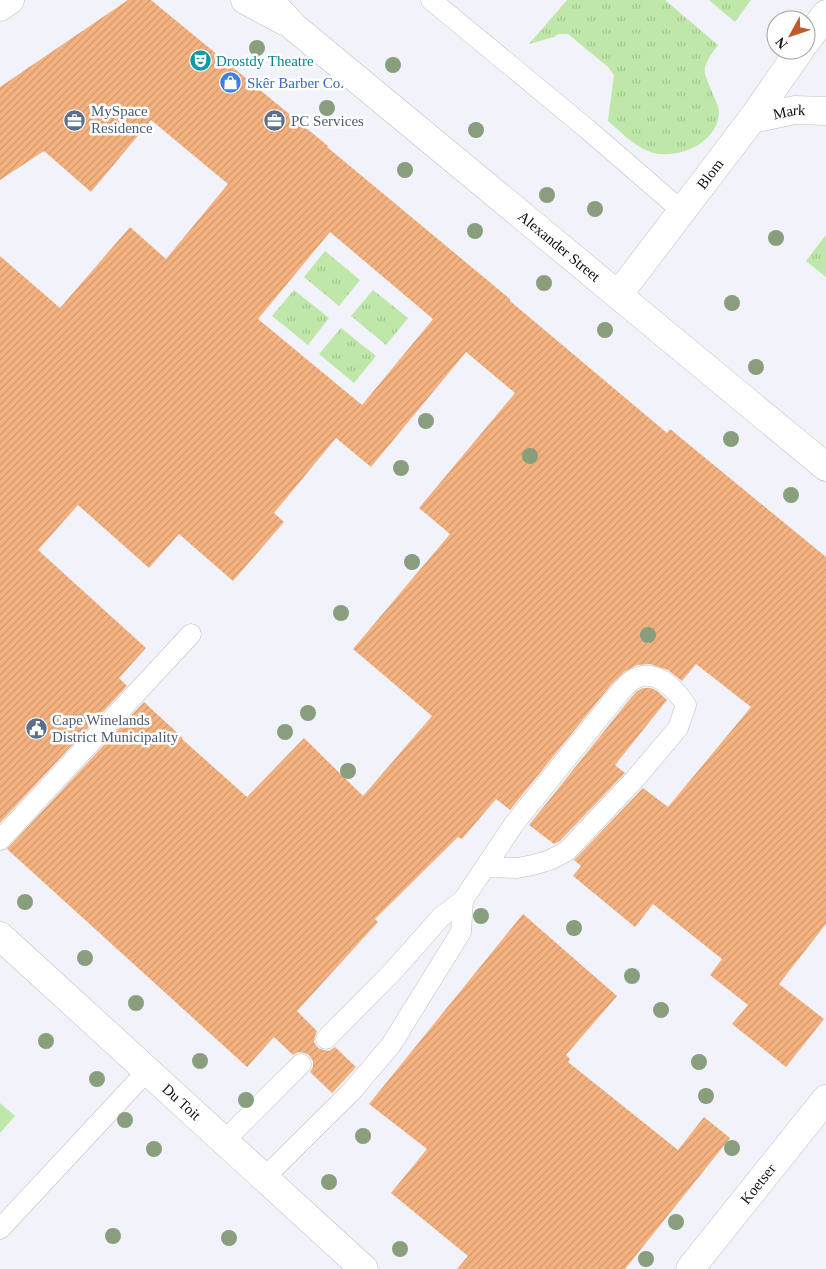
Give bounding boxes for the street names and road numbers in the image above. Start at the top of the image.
street label: Mark [772,102,806,122]
street label: Blom [694,156,727,192]
street label: Alexander Street [515,208,604,285]
street label: Du Toit [159,1081,204,1124]
street label: Koetser [737,1161,779,1207]

